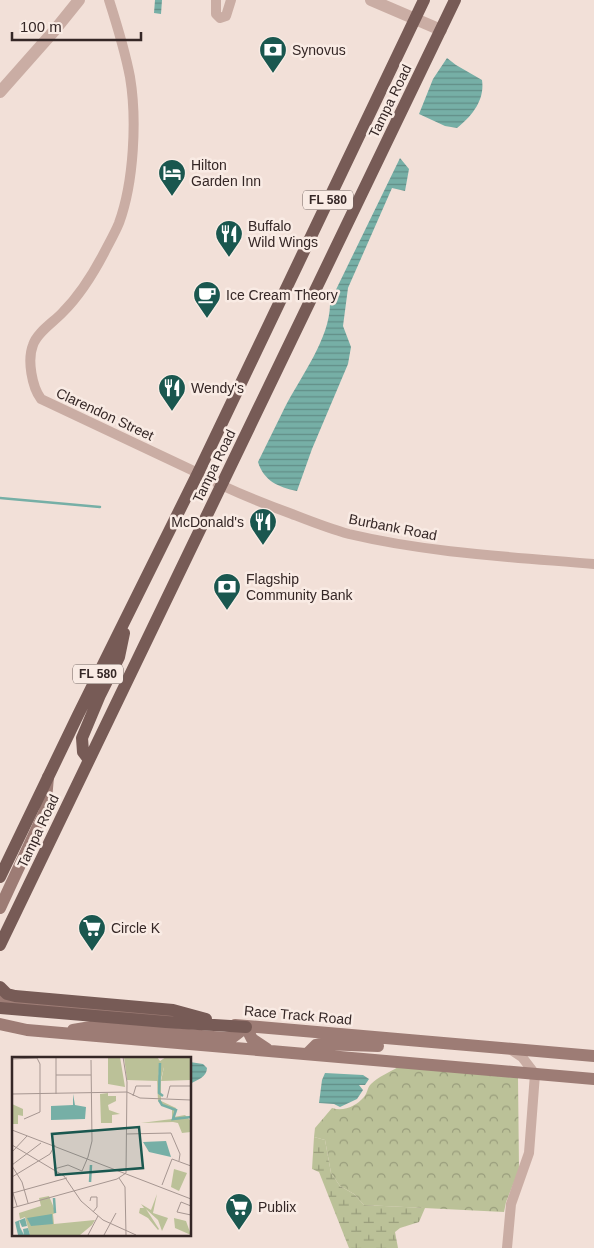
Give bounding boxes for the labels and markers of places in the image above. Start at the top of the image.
bank icon: Synovus [258,35,288,74]
place label: Synovus [292,42,346,58]
place label: Hilton Garden Inn [191,157,261,189]
hotel icon: Hilton Garden Inn [157,158,187,197]
place label: Buffalo Wild Wings [248,218,318,250]
restaurant icon: Buffalo Wild Wings [214,219,244,258]
cafe icon: Ice Cream Theory [192,280,222,319]
place label: Ice Cream Theory [226,287,338,303]
restaurant icon: Wendy's [157,373,187,412]
place label: Wendy's [191,380,244,396]
restaurant icon: McDonald's [248,507,278,546]
place label: McDonald's [171,514,244,530]
place label: Flagship Community Bank [246,571,354,603]
bank icon: Flagship Community Bank [212,572,242,611]
supermarket icon: Circle K [77,913,107,952]
place label: Circle K [111,920,161,936]
supermarket icon: Publix [224,1192,254,1231]
place label: Publix [258,1199,296,1215]

